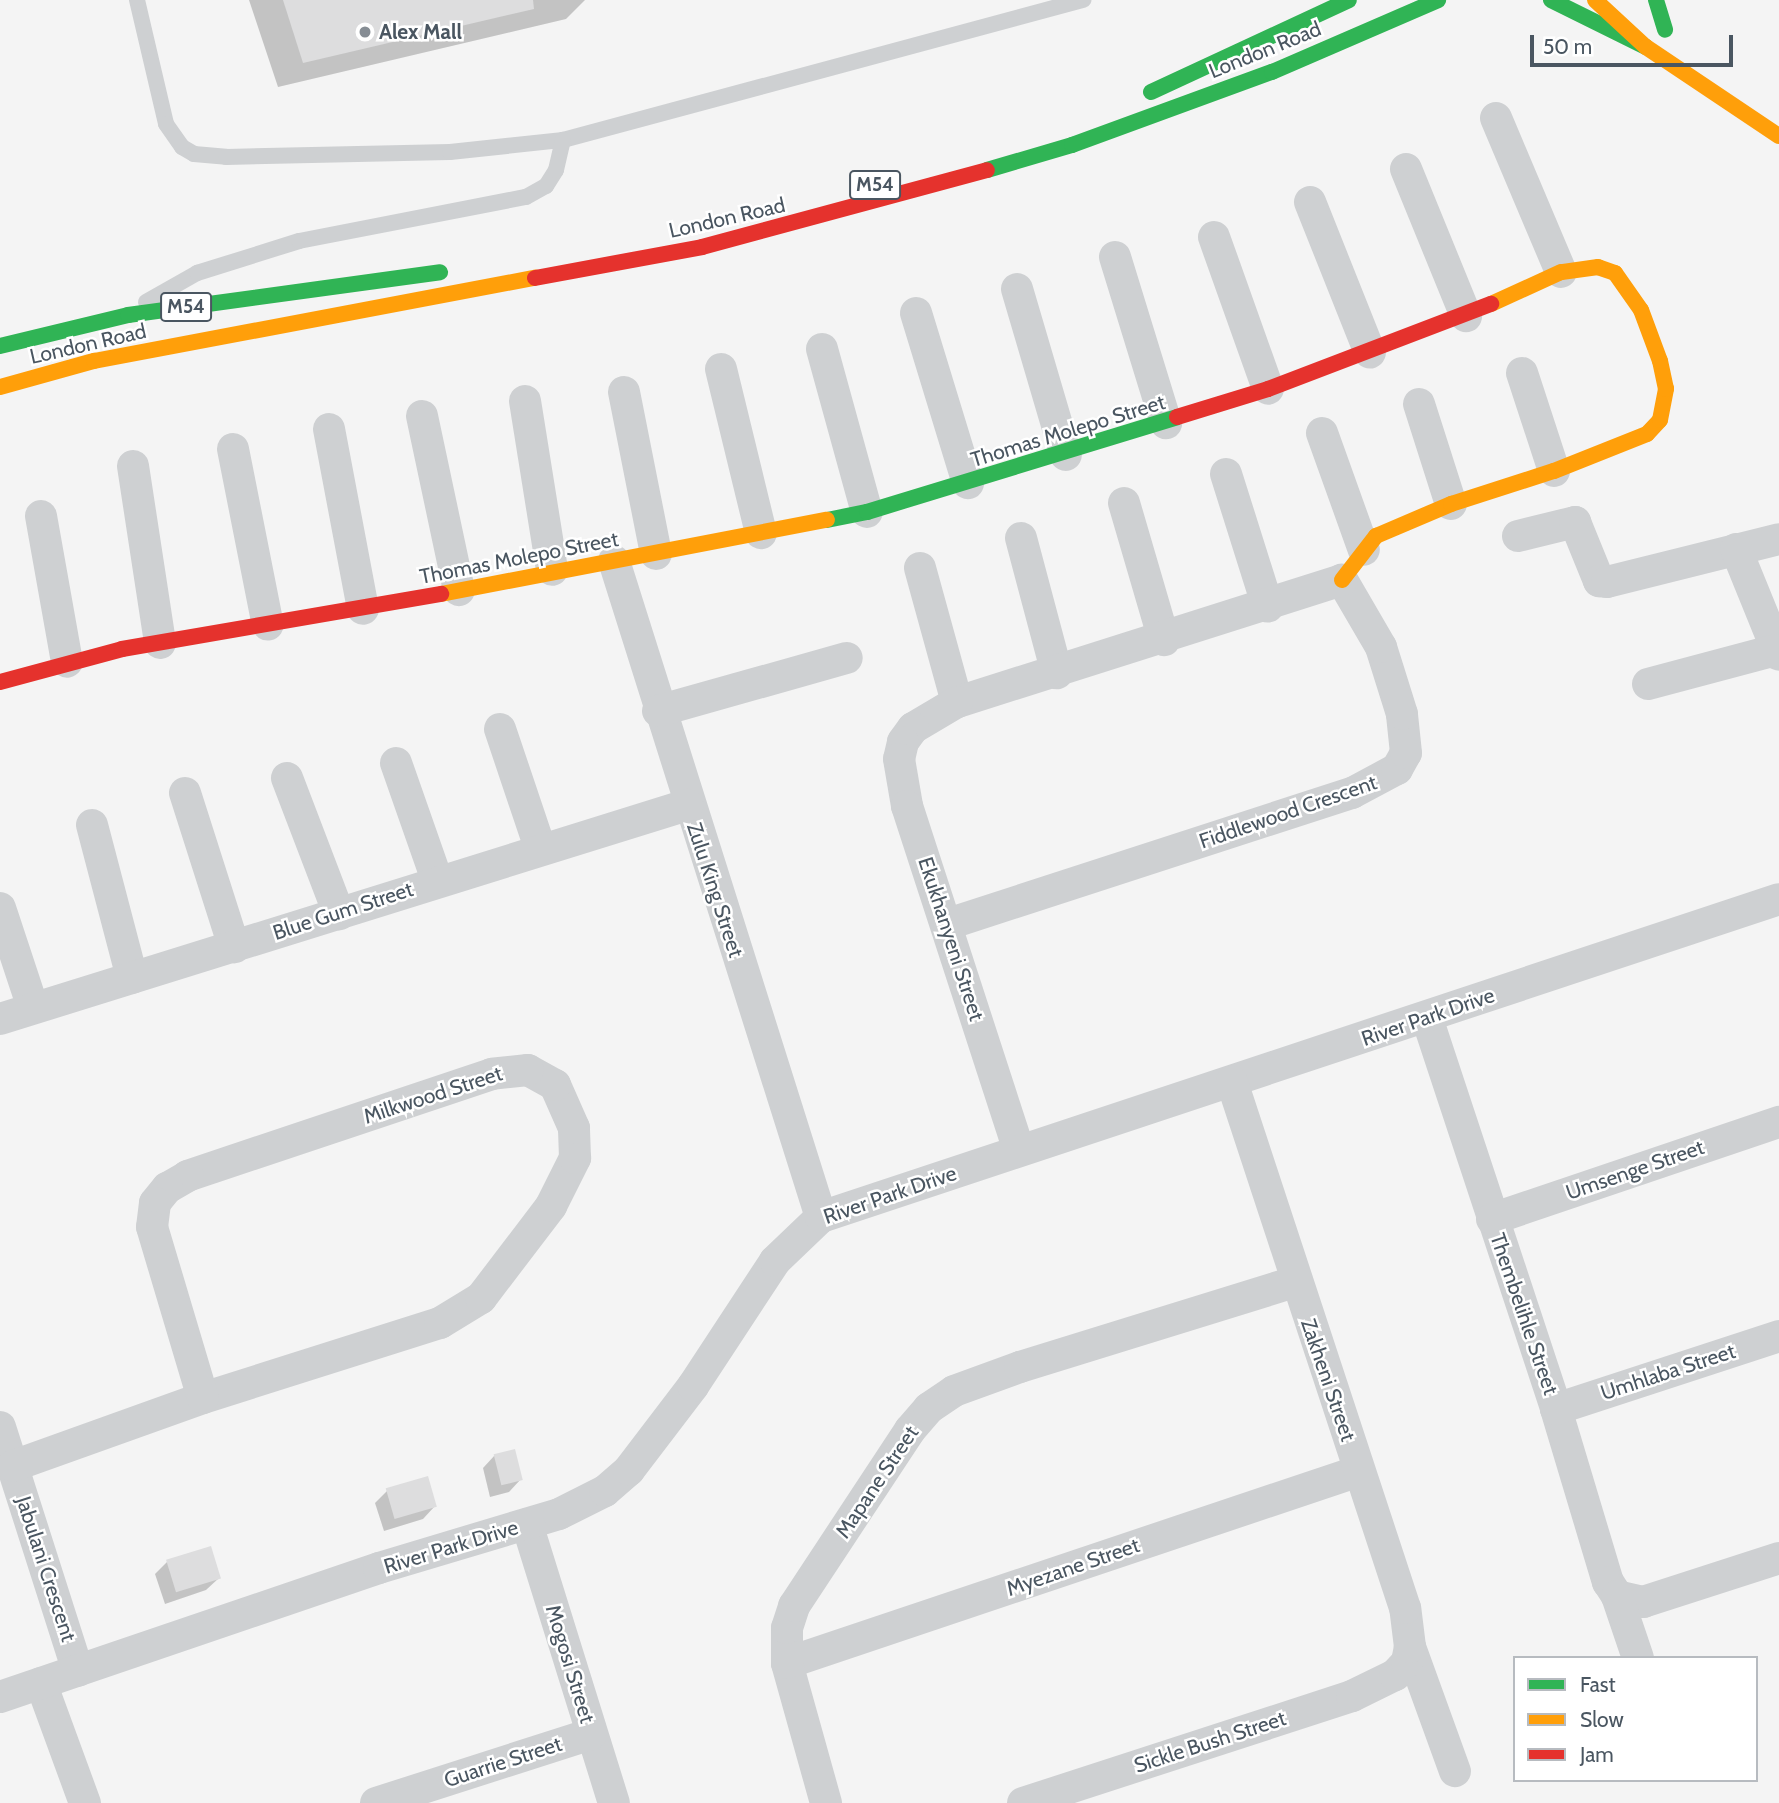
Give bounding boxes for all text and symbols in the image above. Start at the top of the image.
street label: London Road [1205,16,1325,84]
place label: Alex Mall [379,19,462,45]
scale bar [1534,21,1737,65]
marker: Alex Mall [357,24,373,40]
text: 50 m [1543,34,1592,59]
road number: M54 [849,169,901,200]
street label: London Road [666,192,788,244]
road number: M54 [160,292,212,322]
street label: London Road [27,318,149,370]
street label: Thomas Molepo Street [968,389,1168,473]
street label: Thomas Molepo Street [418,526,620,590]
street label: Fiddlewood Crescent [1196,770,1380,854]
street label: Zulu King Street [681,819,749,961]
street label: Ekukhanyeni Street [913,854,989,1024]
street label: Blue Gum Street [270,876,416,946]
street label: River Park Drive [1358,982,1498,1052]
street label: Milkwood Street [361,1061,505,1129]
street label: Umsenge Street [1563,1135,1707,1205]
street label: River Park Drive [820,1160,960,1230]
street label: Thembelihle Street [1485,1230,1563,1398]
street label: Zakheni Street [1295,1315,1361,1445]
street label: Umhlaba Street [1597,1338,1739,1406]
street label: Mapane Street [830,1421,924,1543]
street label: Jabulani Crescent [11,1493,81,1645]
street label: River Park Drive [381,1515,521,1579]
street label: Myezane Street [1003,1532,1143,1602]
street label: Mogosi Street [540,1602,600,1726]
legend [1513,1656,1758,1782]
text: Fast [1580,1672,1616,1697]
street label: Sickle Bush Street [1131,1706,1289,1778]
text: Slow [1580,1707,1624,1732]
street label: Guarrie Street [441,1731,565,1793]
text: Jam [1580,1742,1614,1767]

